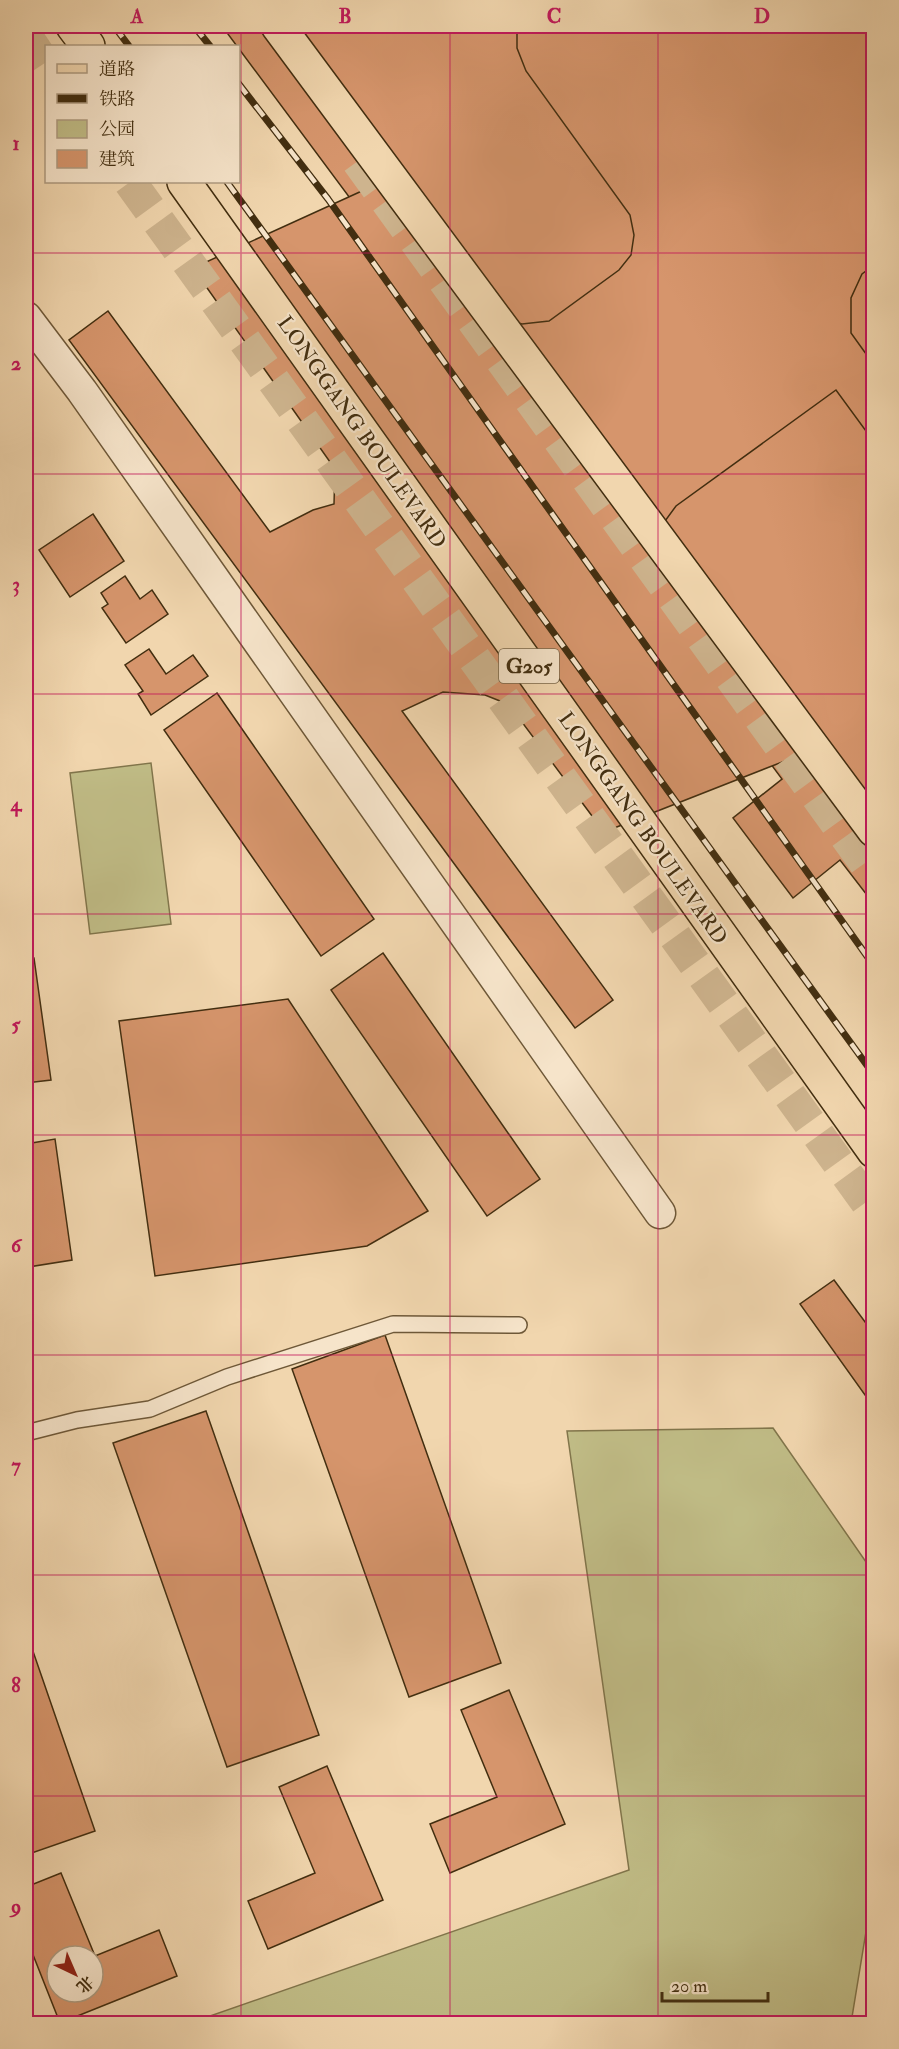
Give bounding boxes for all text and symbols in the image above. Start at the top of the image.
text: A [130,4,144,29]
text: B [338,4,352,29]
text: C [547,4,561,29]
text: D [754,4,770,29]
legend [45,45,240,183]
text: 道路 [99,58,135,81]
text: 铁路 [99,88,135,111]
text: 公园 [99,118,135,141]
text: 1 [12,131,20,156]
text: 建筑 [99,148,135,171]
street label: LONGGANG BOULEVARD [271,311,452,554]
text: 2 [11,351,21,376]
text: 3 [12,572,20,597]
road number: G205 [499,649,559,683]
street label: LONGGANG BOULEVARD [552,707,733,950]
text: 4 [10,792,23,817]
text: 5 [12,1012,22,1037]
text: 6 [11,1233,23,1258]
text: 7 [11,1453,21,1478]
text: 8 [11,1673,21,1698]
text: 9 [9,1894,21,1919]
north arrow [45,1944,105,2004]
scale bar [662,1965,768,2003]
text: 北 [72,1971,97,1997]
text: 20 m [671,1975,707,1998]

